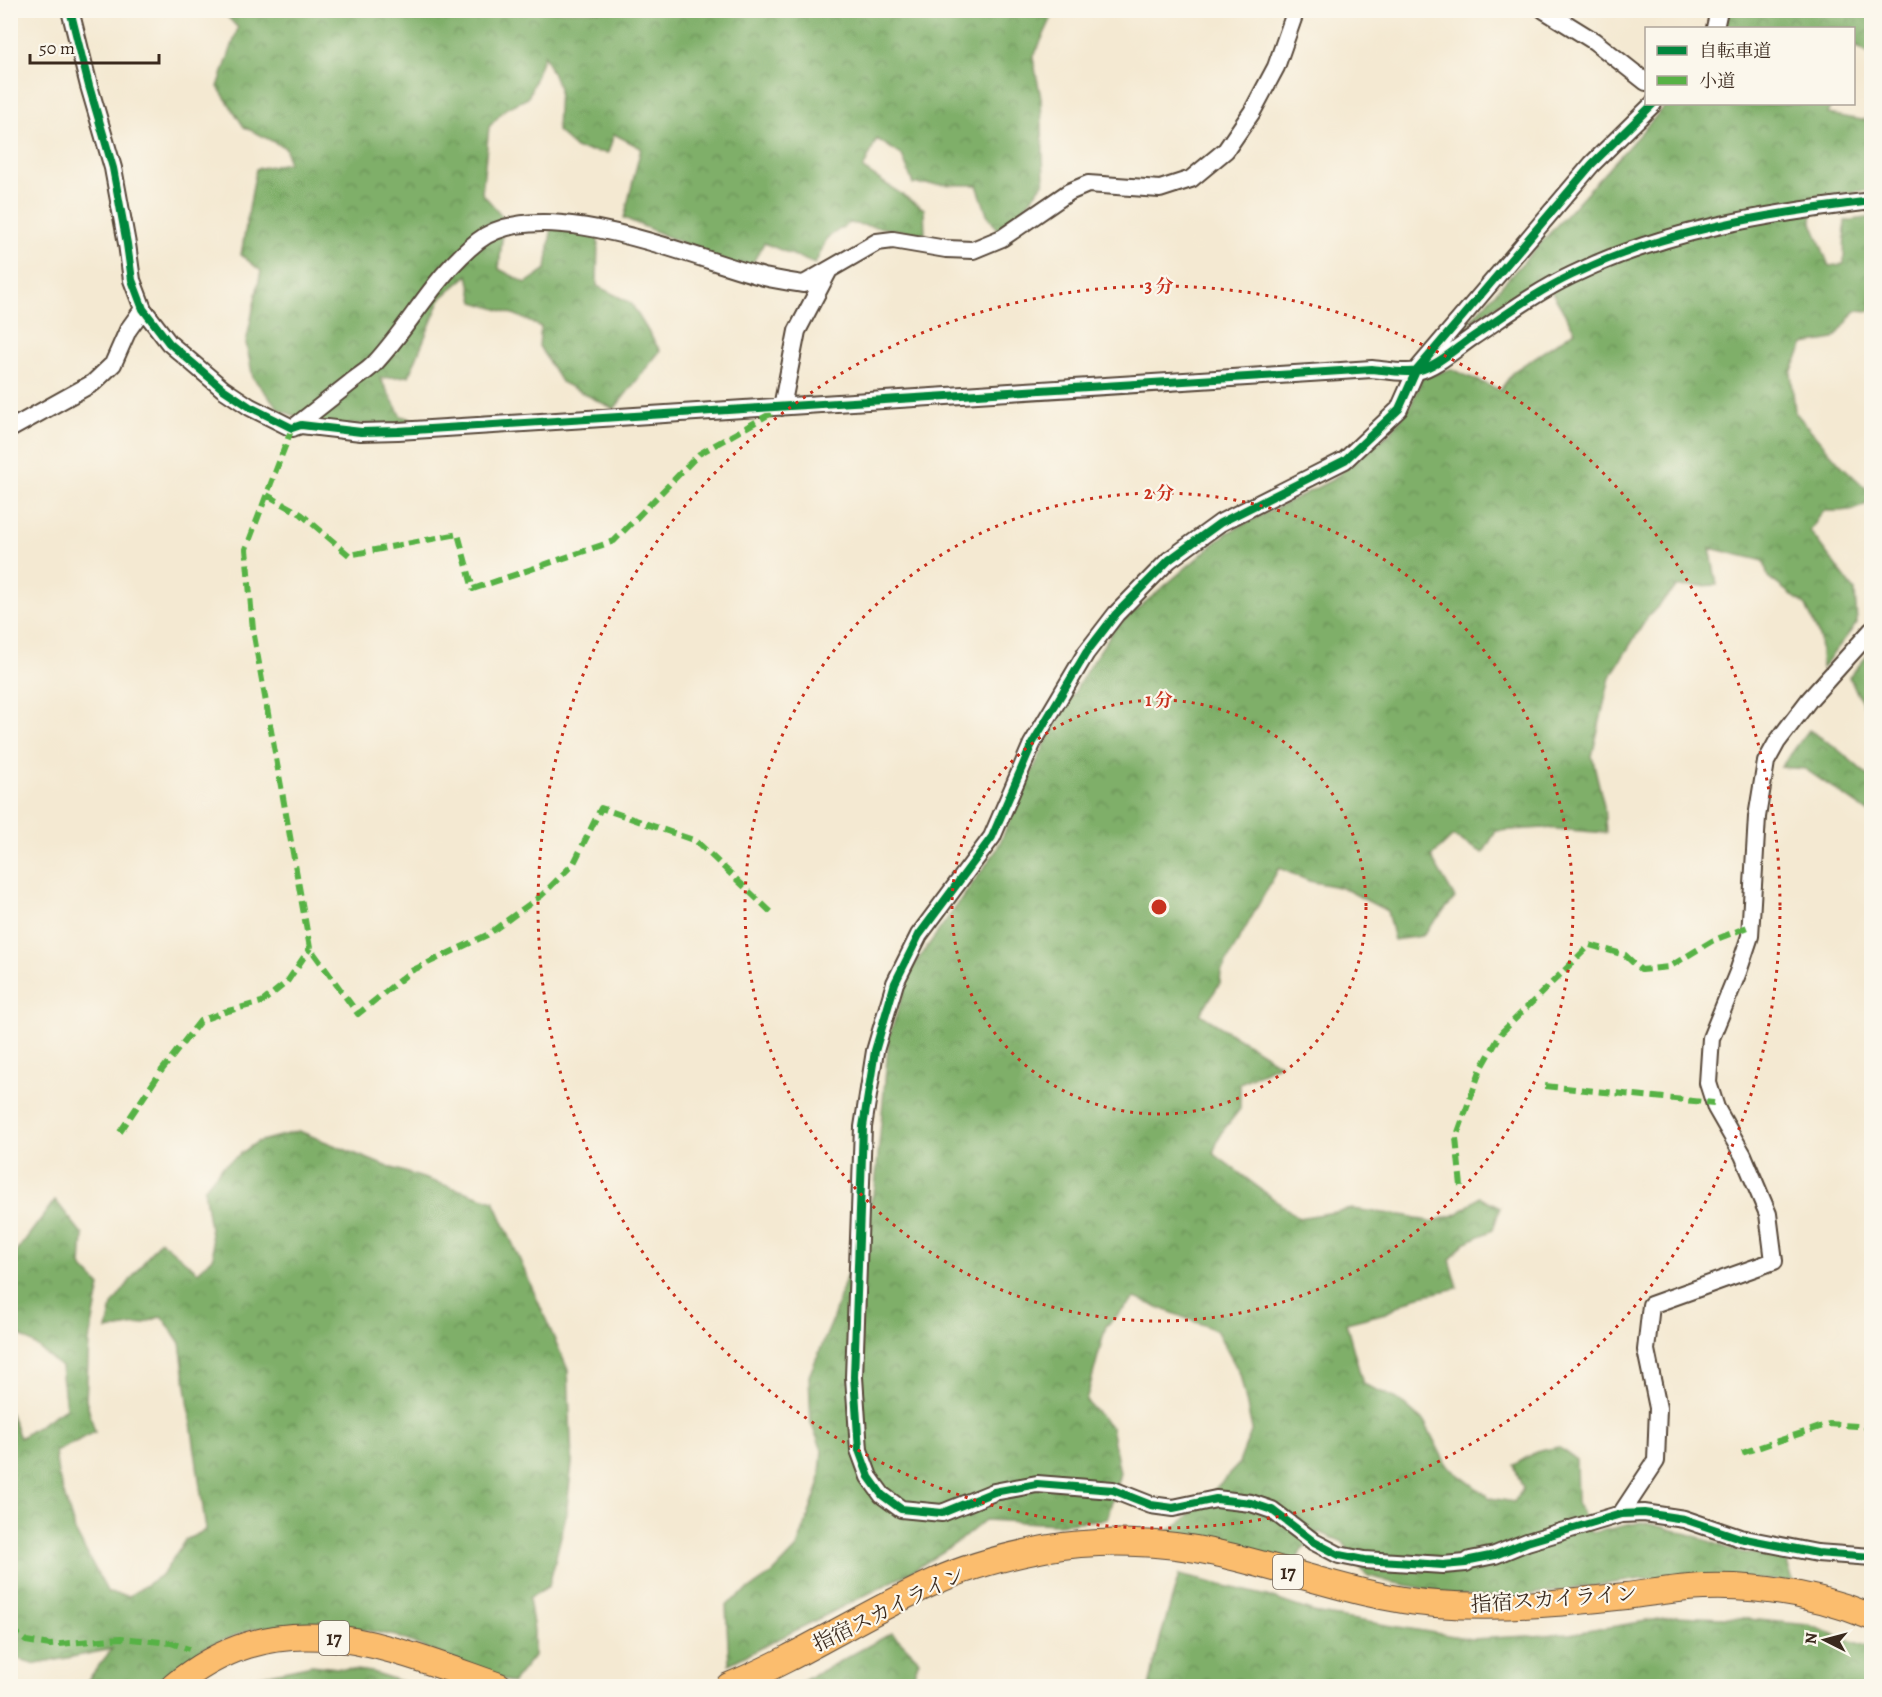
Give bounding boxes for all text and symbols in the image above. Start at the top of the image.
scale bar [30,27,159,65]
legend [1645,27,1855,105]
text: 50 m [39,36,75,60]
text: 自転車道 [1699,39,1771,63]
text: 小道 [1699,69,1735,93]
text: 3 分 [1145,274,1173,298]
text: 2 分 [1144,481,1174,505]
text: 1 分 [1145,688,1173,712]
centre of rings [1149,897,1169,917]
road number: 17 [1273,1555,1303,1589]
street label: 指宿スカイライン [808,1560,970,1658]
street label: 指宿スカイライン [1470,1579,1638,1619]
north arrow [1795,1610,1855,1670]
road number: 17 [319,1621,349,1655]
text: N [1800,1631,1823,1645]

